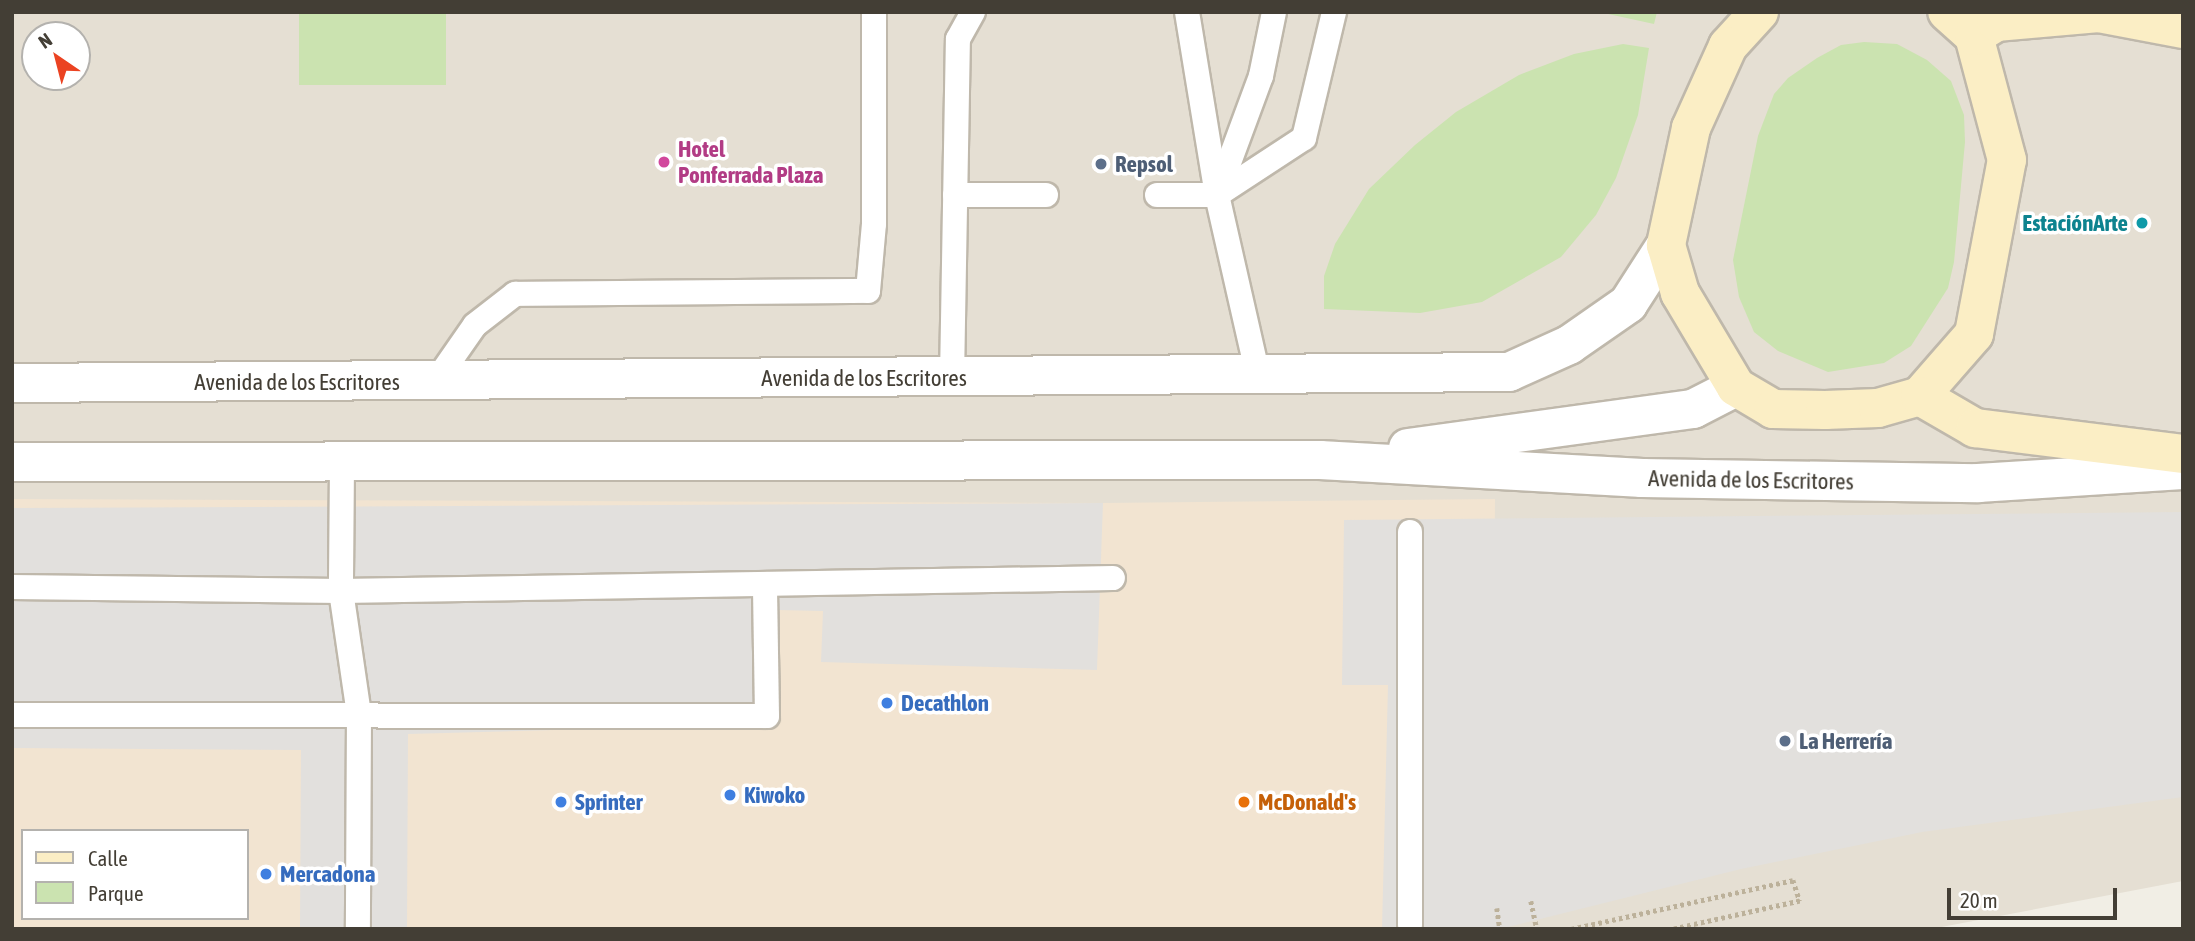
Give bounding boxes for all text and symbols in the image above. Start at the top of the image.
north arrow [21,21,91,91]
text: N [34,28,56,53]
place label: Hotel Ponferrada Plaza [678,135,823,189]
place label: Repsol [1115,150,1173,178]
marker: Hotel Ponferrada Plaza [656,154,672,170]
marker: Repsol [1093,156,1109,172]
place label: EstaciónArte [2022,209,2128,237]
marker: EstaciónArte [2134,215,2150,231]
street label: Avenida de los Escritores [761,364,967,392]
street label: Avenida de los Escritores [194,368,400,396]
street label: Avenida de los Escritores [1648,464,1854,496]
place label: Decathlon [901,689,989,717]
marker: Decathlon [879,695,895,711]
place label: La Herrería [1799,727,1892,755]
marker: La Herrería [1777,733,1793,749]
place label: Kiwoko [744,781,805,809]
marker: Kiwoko [722,787,738,803]
place label: Sprinter [575,788,642,816]
place label: McDonald's [1258,788,1356,816]
marker: Sprinter [553,794,569,810]
marker: McDonald's [1236,794,1252,810]
legend [21,829,248,920]
text: Calle [88,846,128,870]
place label: Mercadona [280,860,375,888]
marker: Mercadona [258,866,274,882]
scale bar [1950,874,2120,918]
text: Parque [88,881,143,905]
text: 20 m [1960,888,1998,912]

